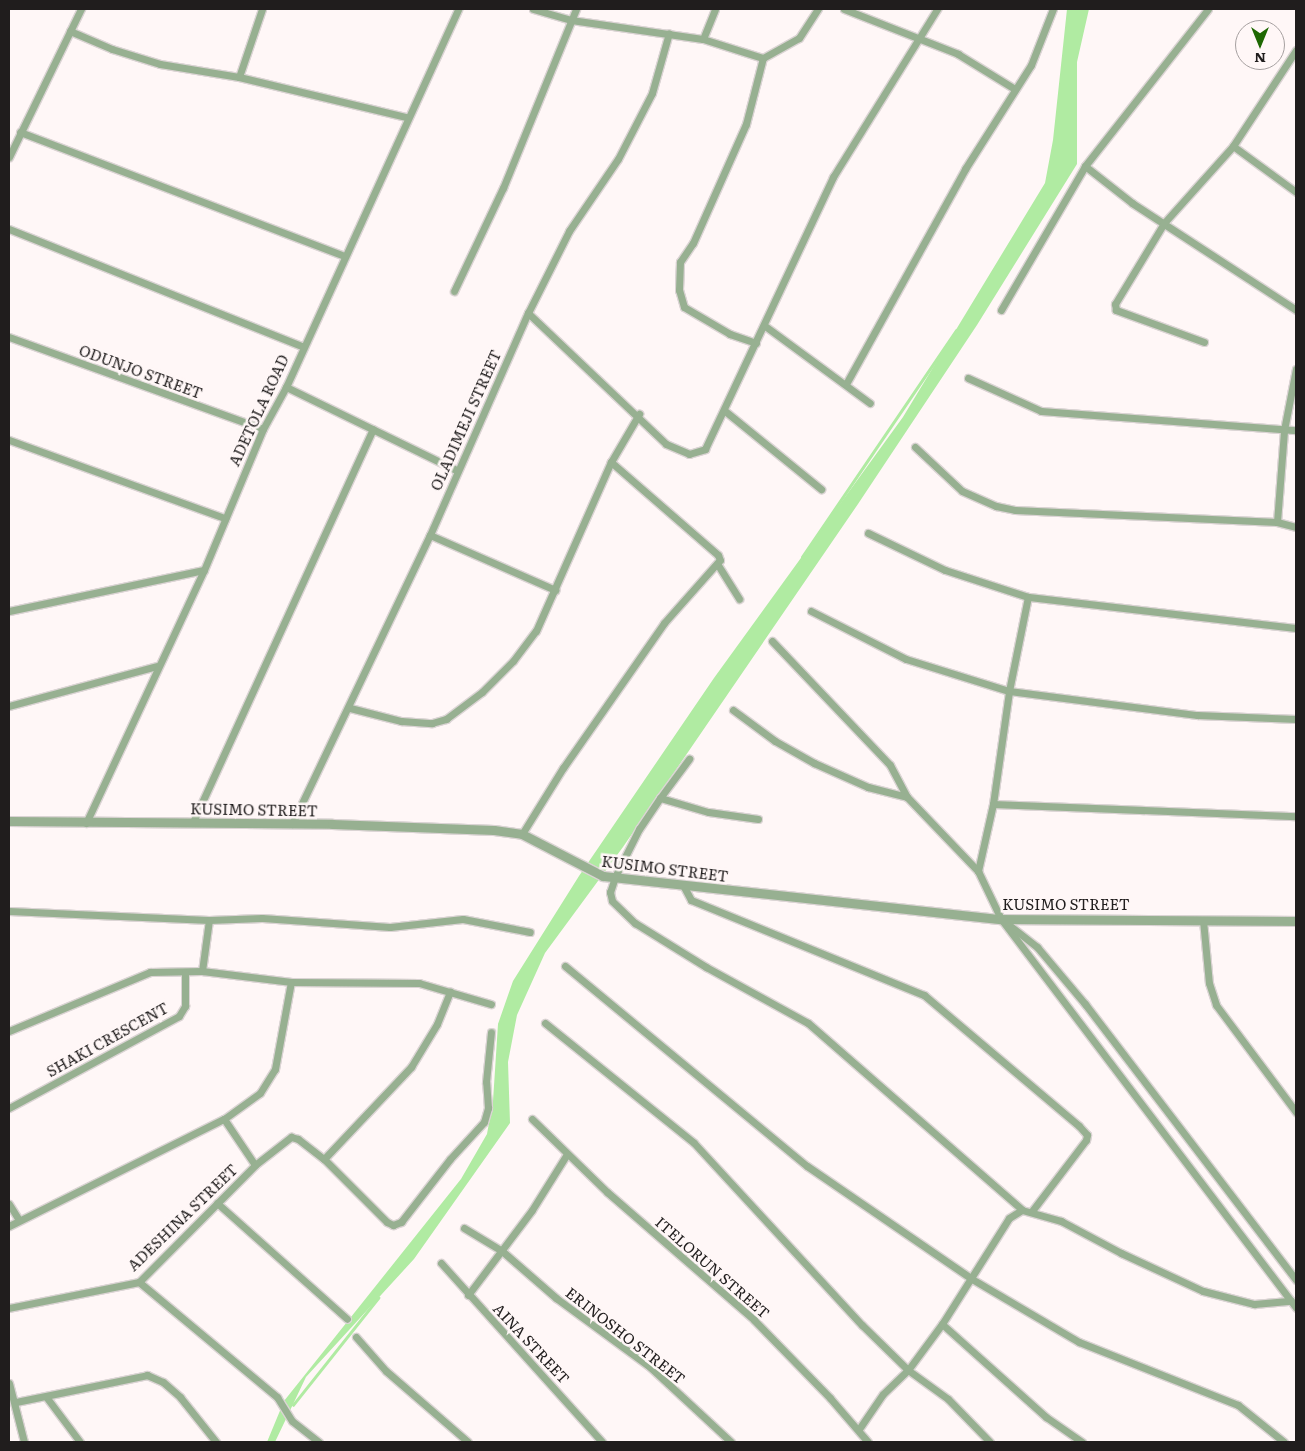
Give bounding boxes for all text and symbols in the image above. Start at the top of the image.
north arrow [1235,20,1285,70]
text: N [1254,49,1266,69]
street label: ODUNJO STREET [77,340,205,402]
street label: OLADIMEJI STREET [426,347,504,493]
street label: ADETOLA ROAD [224,351,292,469]
street label: KUSIMO STREET [190,799,318,819]
street label: KUSIMO STREET [601,851,729,885]
street label: KUSIMO STREET [1002,895,1130,913]
street label: SHAKI CRESCENT [43,998,171,1080]
street label: ADESHINA STREET [123,1160,241,1274]
street label: ITELORUN STREET [652,1212,774,1322]
street label: ERINOSHO STREET [563,1283,689,1387]
street label: AINA STREET [490,1299,574,1387]

